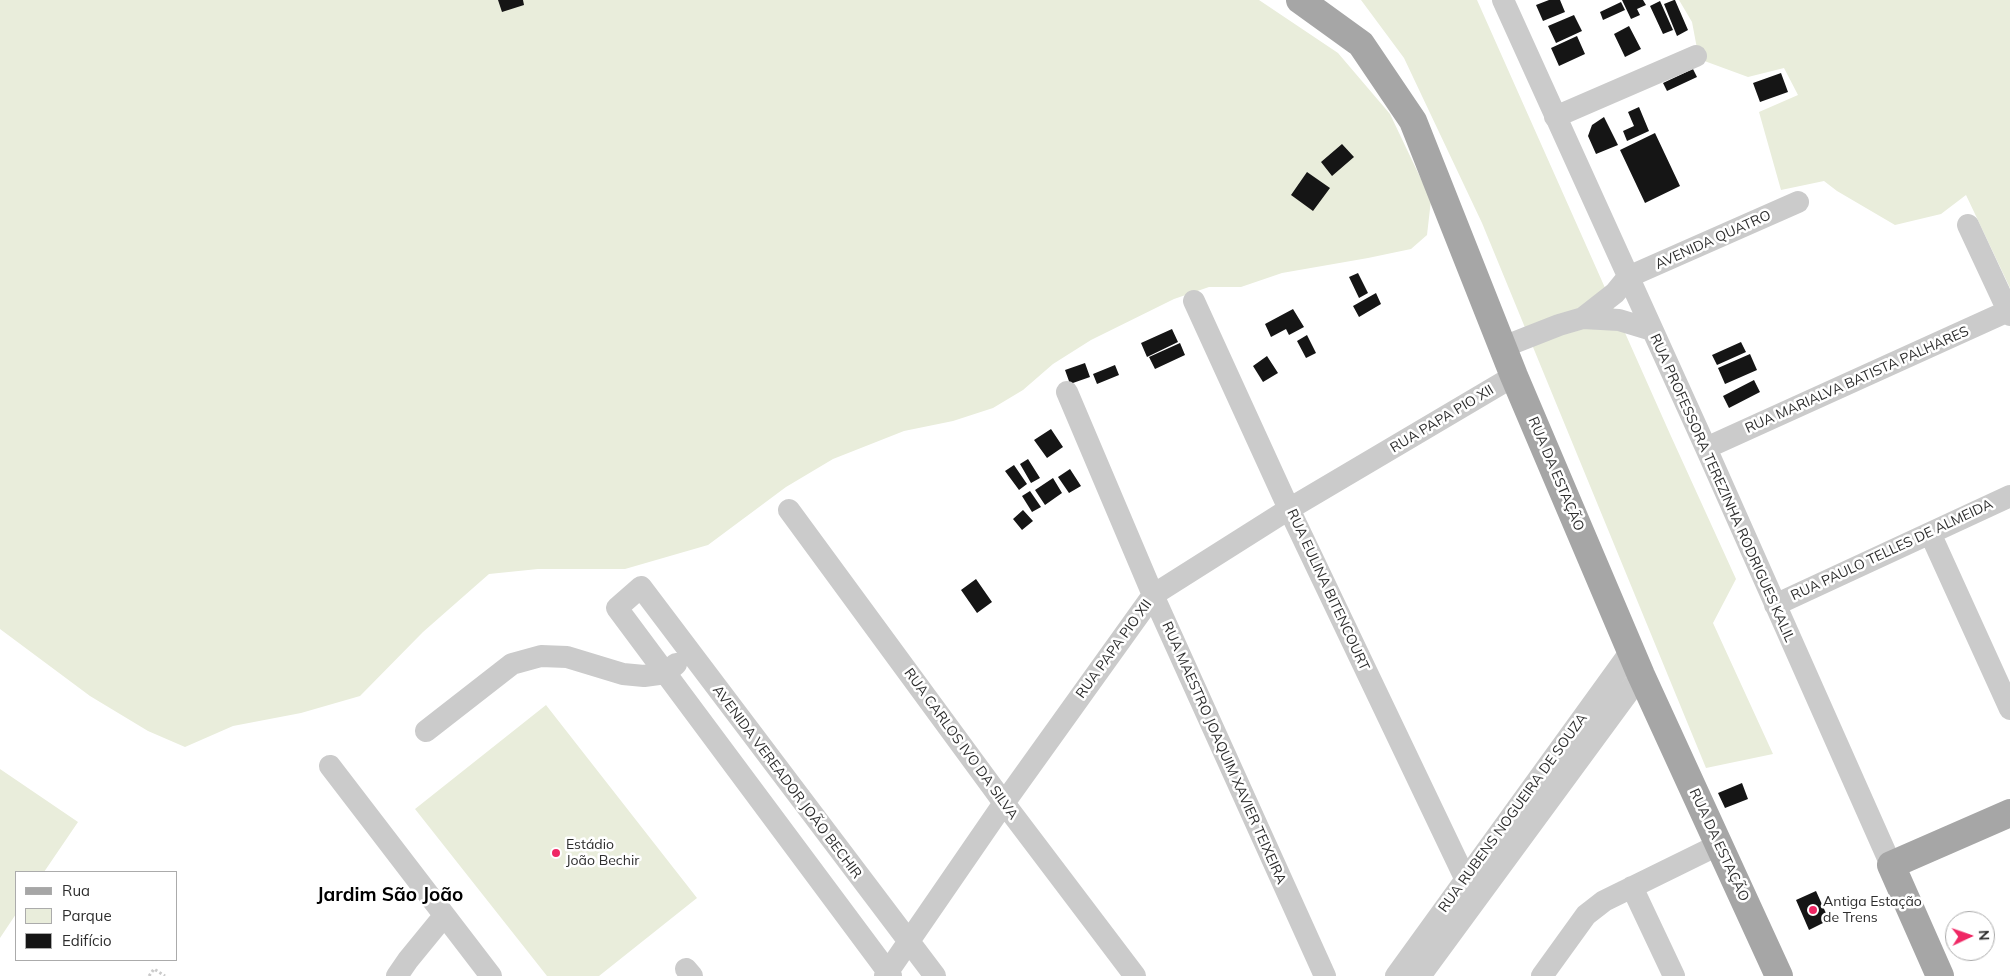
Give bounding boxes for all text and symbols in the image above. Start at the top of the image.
street label: AVENIDA QUATRO [1653,207,1773,273]
street label: RUA MARIALVA BATISTA PALHARES [1743,323,1971,437]
street label: RUA PROFESSORA TEREZINHA RODRIGUES KALIL [1646,331,1798,645]
street label: RUA PAPA PIO XII [1387,381,1497,457]
street label: RUA DA ESTAÇÃO [1524,414,1588,534]
street label: RUA PAULO TELLES DE ALMEIDA [1788,496,1996,604]
street label: RUA EULINA BITENCOURT [1283,507,1373,673]
street label: RUA PAPA PIO XII [1073,596,1155,702]
street label: RUA MAESTRO JOAQUIM XAVIER TEIXEIRA [1158,619,1290,887]
street label: RUA CARLOS IVO DA SILVA [900,665,1022,823]
street label: AVENIDA VEREADOR JOÃO BECHIR [709,682,865,882]
street label: RUA RUBENS NOGUEIRA DE SOUZA [1435,710,1591,916]
street label: RUA DA ESTAÇÃO [1686,786,1752,904]
place label: Estádio João Bechir [566,837,639,870]
marker: Estádio João Bechir [550,847,562,859]
legend [15,871,178,961]
text: Rua [62,881,90,900]
district label: Jardim São João [317,884,463,906]
place label: Antiga Estação de Trens [1823,894,1922,926]
marker: Antiga Estação de Trens [1807,904,1819,916]
text: Parque [62,906,112,925]
north arrow [1945,911,1995,961]
text: N [1975,930,1993,941]
text: Edifício [62,931,112,950]

